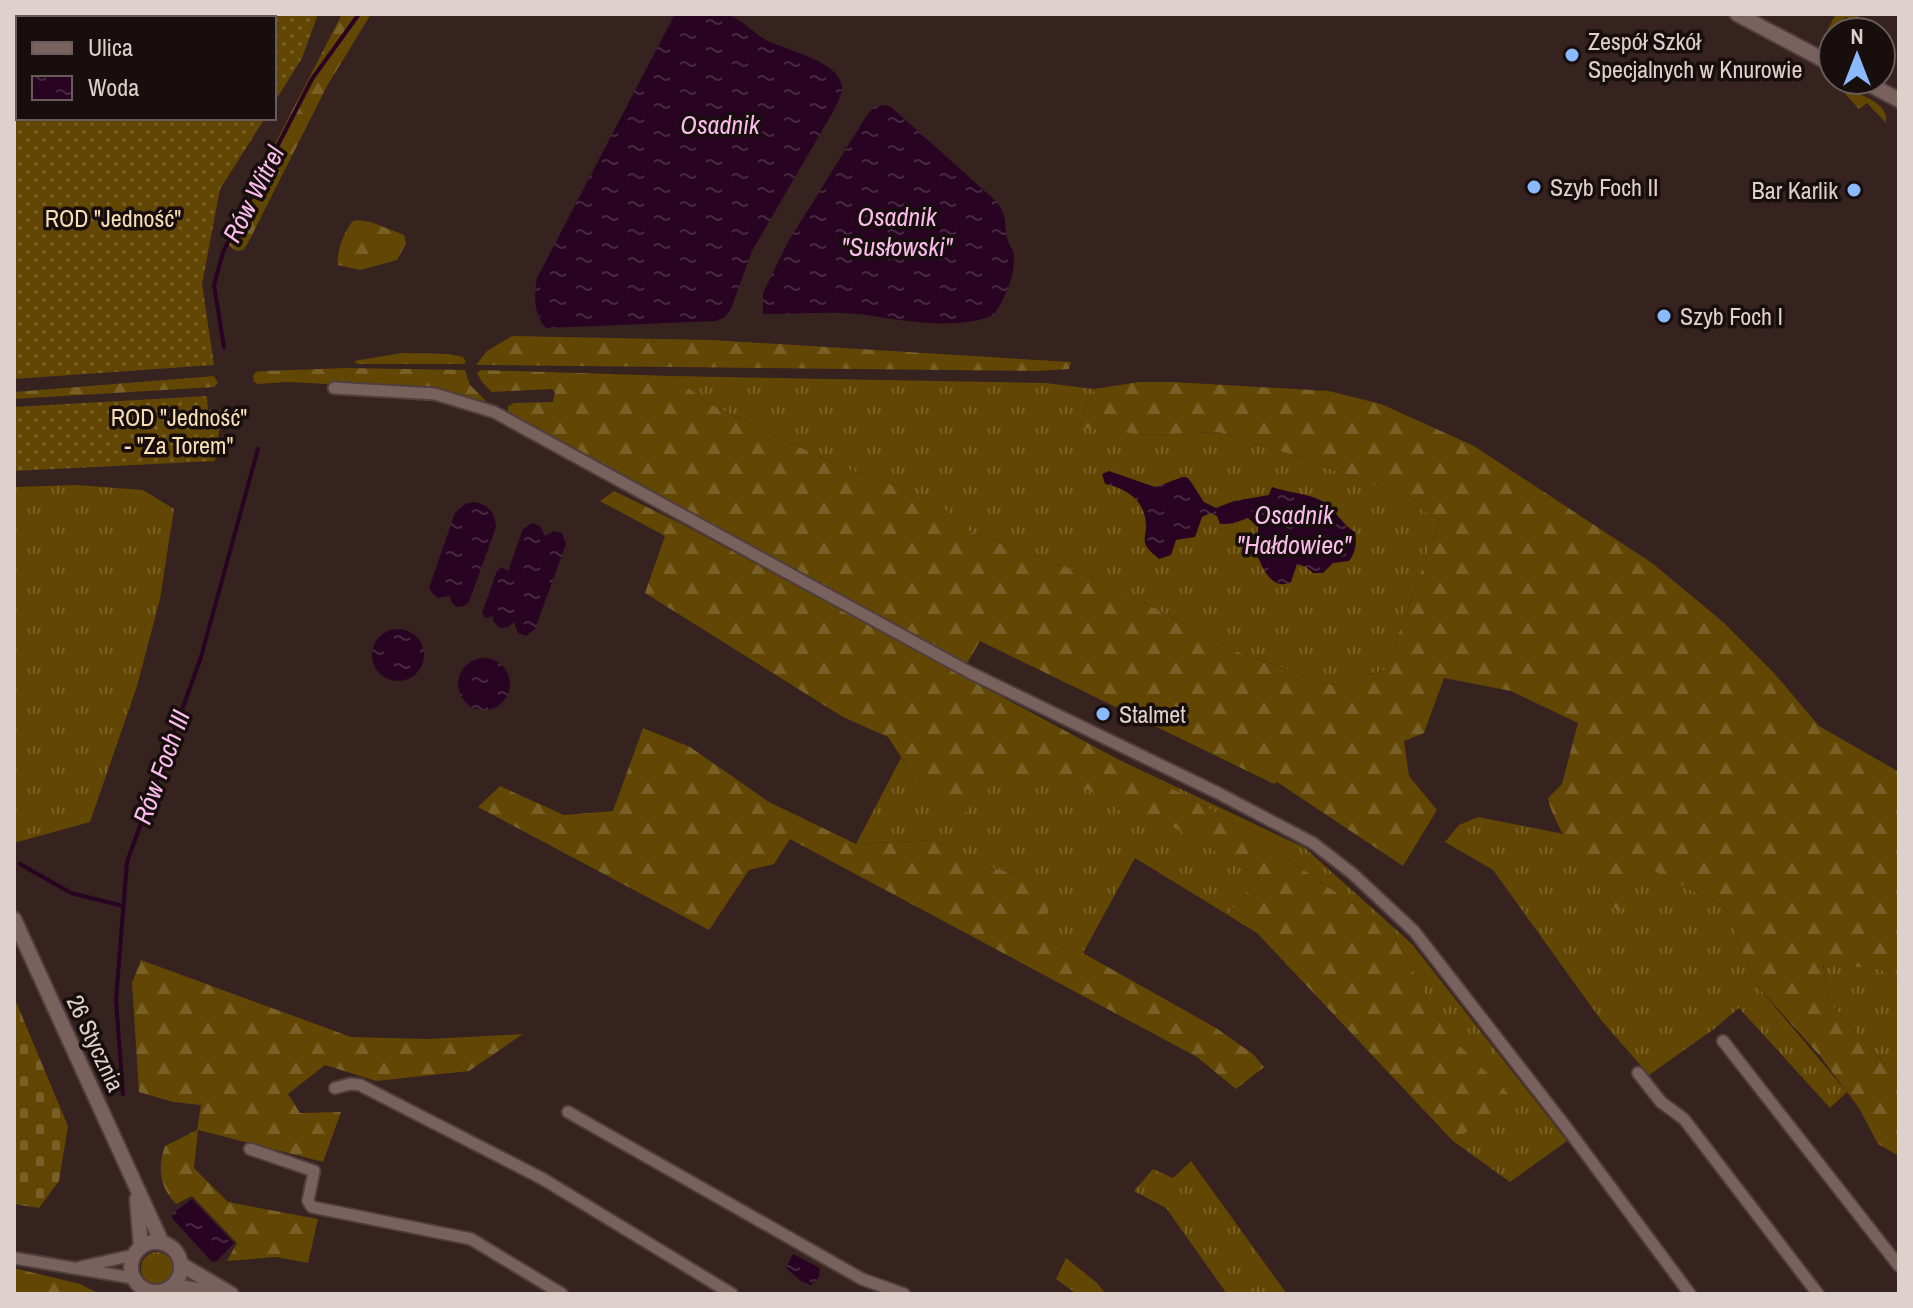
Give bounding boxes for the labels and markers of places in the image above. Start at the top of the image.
place label: Zespół Szkół Specjalnych w Knurowie [1588,25,1802,85]
marker: Zespół Szkół Specjalnych w Knurowie [1563,46,1581,64]
place label: Szyb Foch II [1550,171,1658,203]
place label: Bar Karlik [1752,174,1838,206]
marker: Szyb Foch II [1525,178,1543,196]
marker: Bar Karlik [1845,181,1863,199]
place label: Szyb Foch I [1680,300,1783,332]
marker: Szyb Foch I [1655,307,1673,325]
place label: Stalmet [1119,698,1186,730]
marker: Stalmet [1094,705,1112,723]

